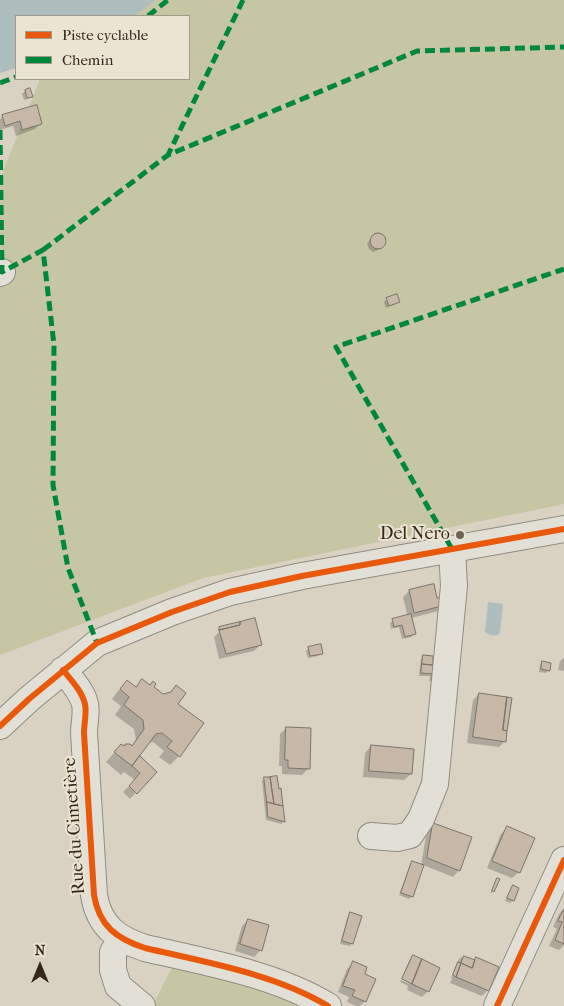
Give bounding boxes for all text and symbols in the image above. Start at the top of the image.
legend [15,15,190,80]
text: Piste cyclable [62,26,148,44]
text: Chemin [62,51,113,69]
place label: Del Nero [380,524,450,546]
marker: Del Nero [454,529,466,541]
street label: Rue du Cimetière [59,757,91,895]
north arrow [15,941,65,991]
text: N [35,942,45,959]

